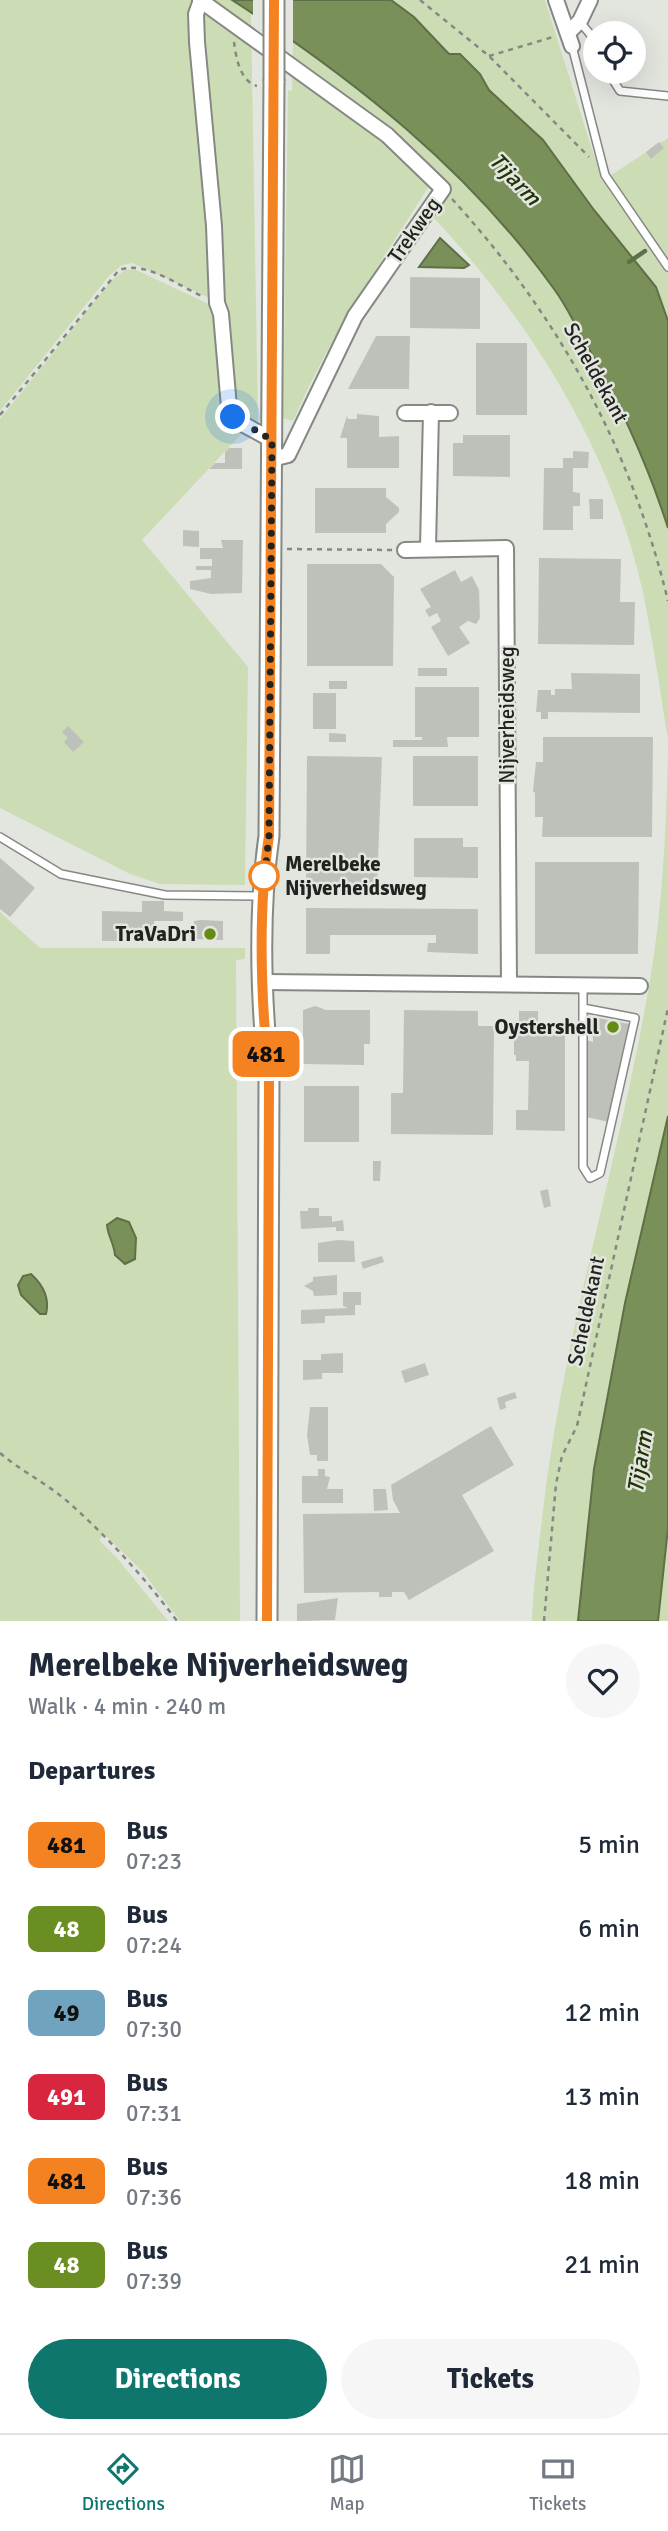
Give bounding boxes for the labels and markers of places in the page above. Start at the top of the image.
place label: Merelbeke Nijverheidsweg [285,851,427,901]
marker: Merelbeke Nijverheidsweg [249,861,279,891]
place label: TraVaDri [116,921,196,947]
marker: TraVaDri [202,926,218,942]
place label: Oystershell [495,1014,599,1040]
marker: Oystershell [605,1019,621,1035]

